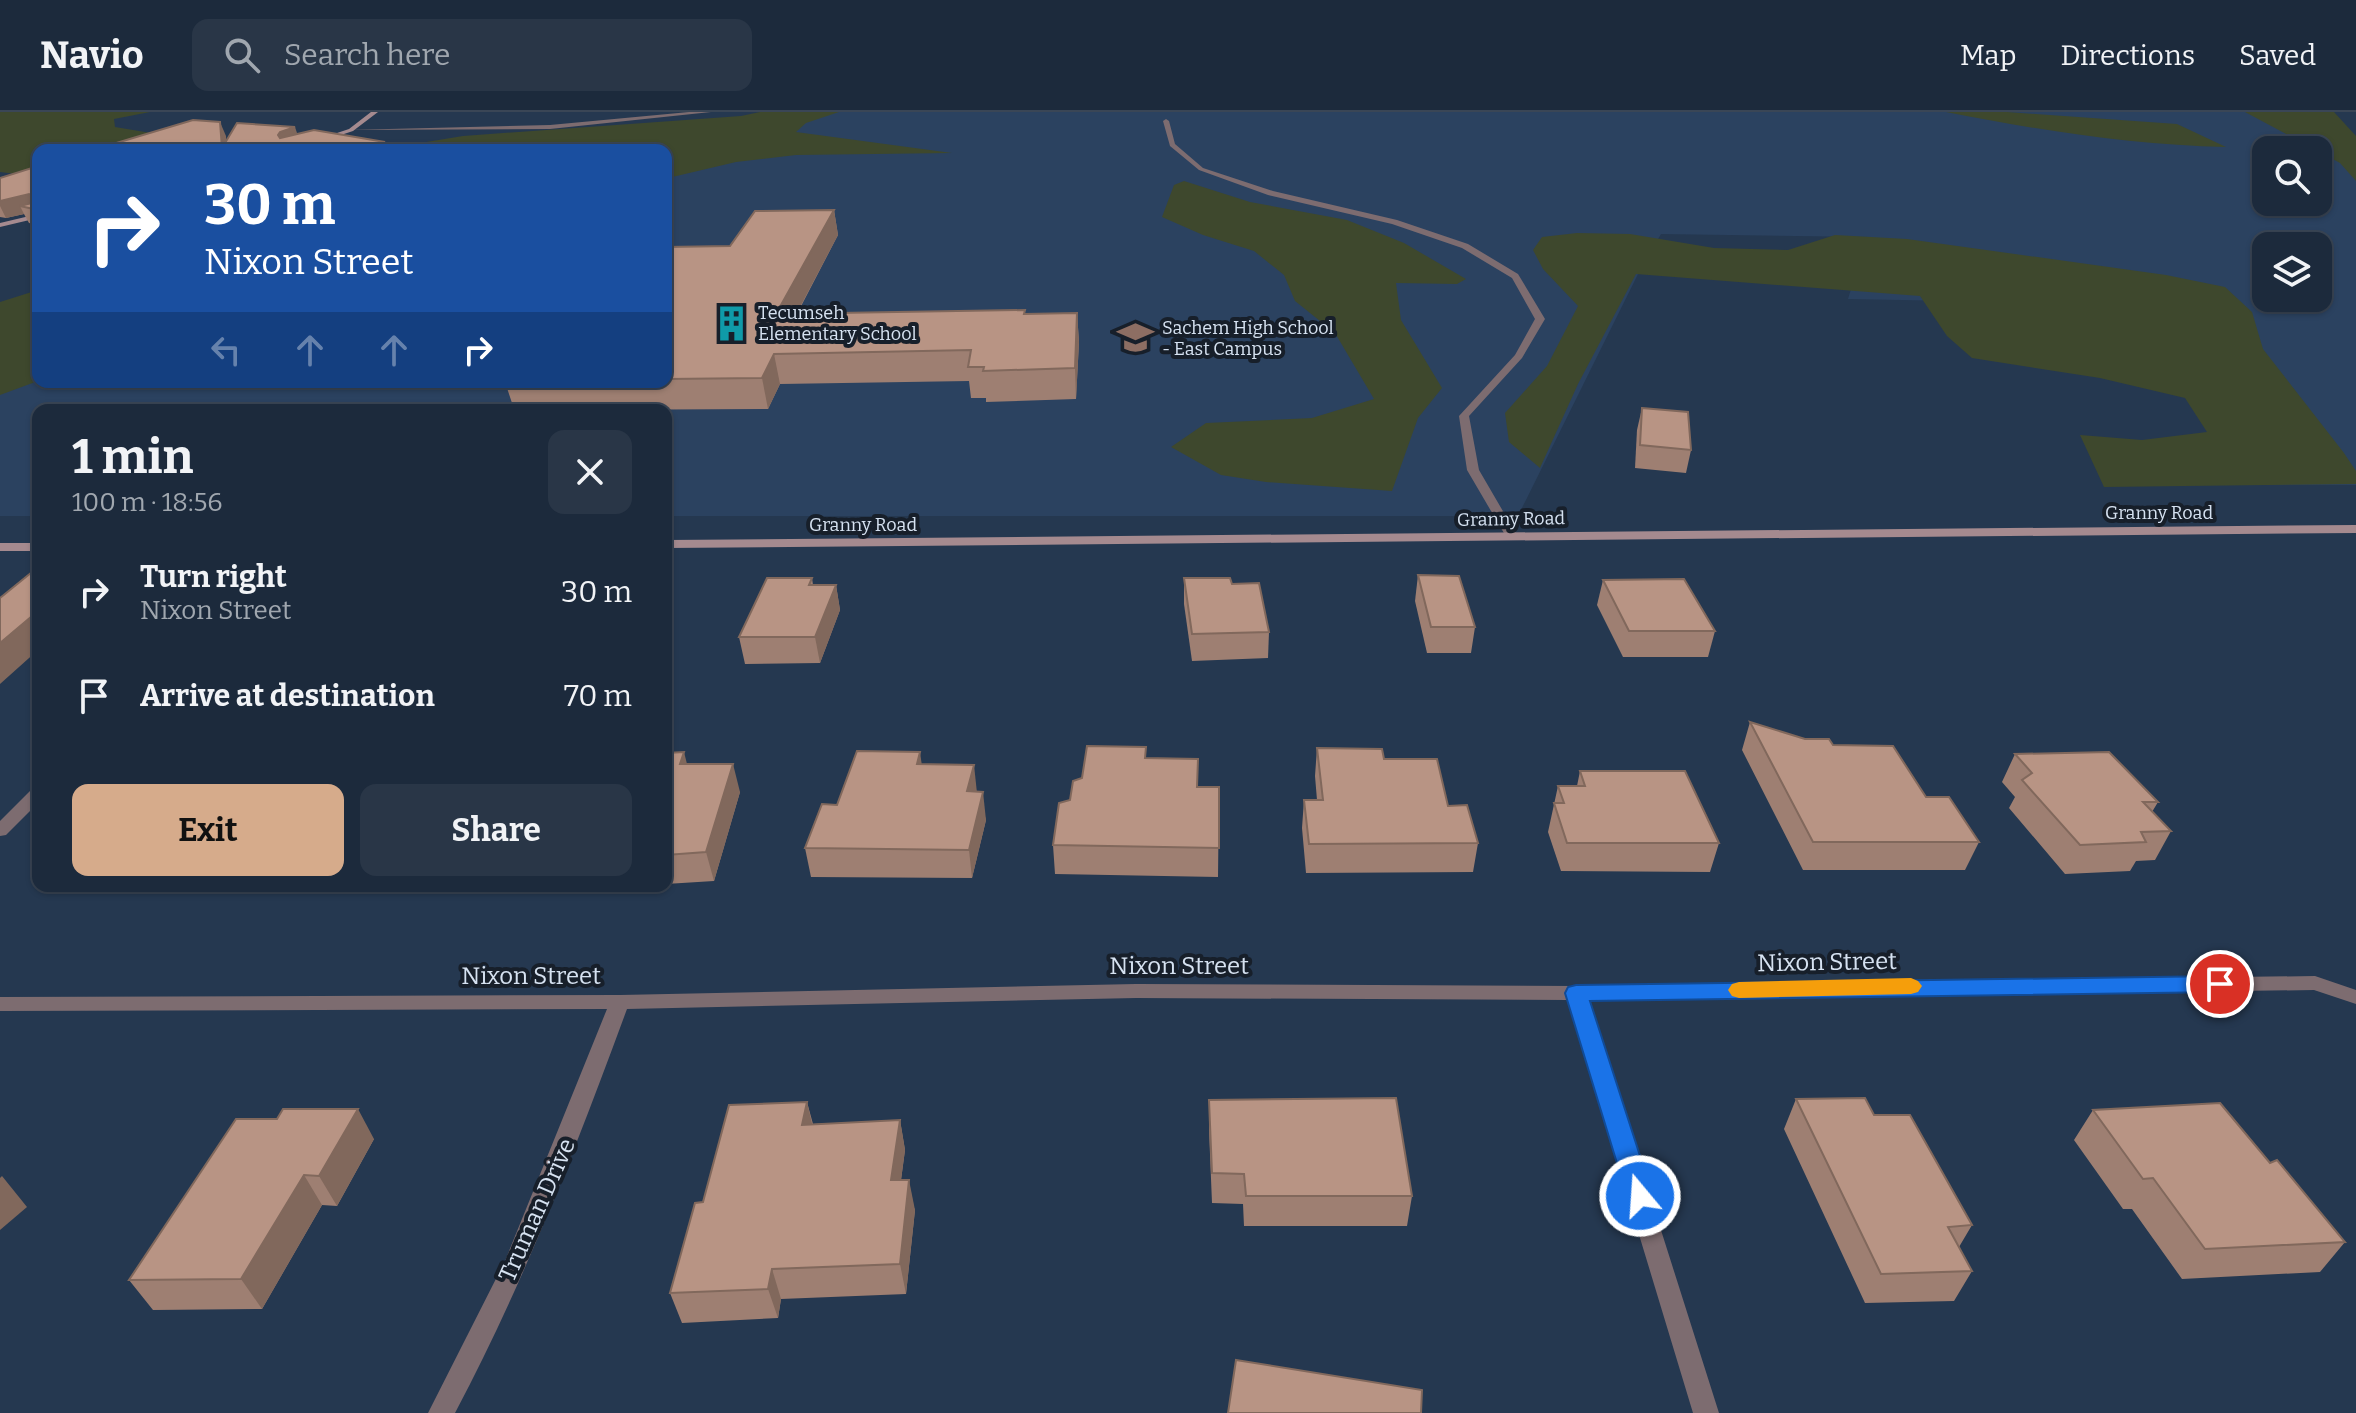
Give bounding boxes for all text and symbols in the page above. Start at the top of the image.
search box [192,19,752,91]
text: Navio [40,32,144,78]
icon: search [220,33,264,77]
text: Search here [284,37,450,73]
text: Map [1960,39,2016,72]
text: Directions [2060,39,2195,72]
text: Saved [2239,39,2316,72]
map controls [2252,136,2332,312]
button: search [2252,136,2332,216]
text: 30 m [204,172,335,239]
icon: right [72,176,176,280]
button: layers [2252,232,2332,312]
text: Nixon Street [204,240,414,284]
place label: Tecumseh Elementary School [758,302,917,345]
building icon: Tecumseh Elementary School [713,304,751,342]
place label: Sachem High School - East Campus [1162,317,1334,360]
school or university icon: Sachem High School - East Campus [1117,319,1155,357]
icon: left [204,328,248,372]
icon: ahead [288,328,332,372]
icon: ahead [372,328,416,372]
icon: right [456,328,500,372]
text: 1 min [72,428,193,486]
button: close [548,430,632,514]
text: 100 m · 18:56 [72,487,223,518]
street label: Granny Road [2105,502,2213,524]
street label: Granny Road [1457,507,1566,531]
street label: Granny Road [809,514,917,536]
text: Turn right [140,559,287,595]
icon: right [72,570,116,614]
text: 30 m [561,574,632,610]
text: Nixon Street [140,595,291,626]
icon: arrive [72,674,116,718]
text: Arrive at destination [140,678,435,714]
text: 70 m [564,678,632,714]
button: Exit [72,784,344,876]
button: Share [360,784,632,876]
street label: Nixon Street [1757,947,1897,977]
pin [2186,950,2254,1018]
street label: Nixon Street [1109,952,1249,980]
street label: Nixon Street [461,962,601,990]
icon: arrive [2198,962,2242,1006]
street label: Truman Drive [493,1134,581,1286]
position arrow [1598,1154,1682,1238]

